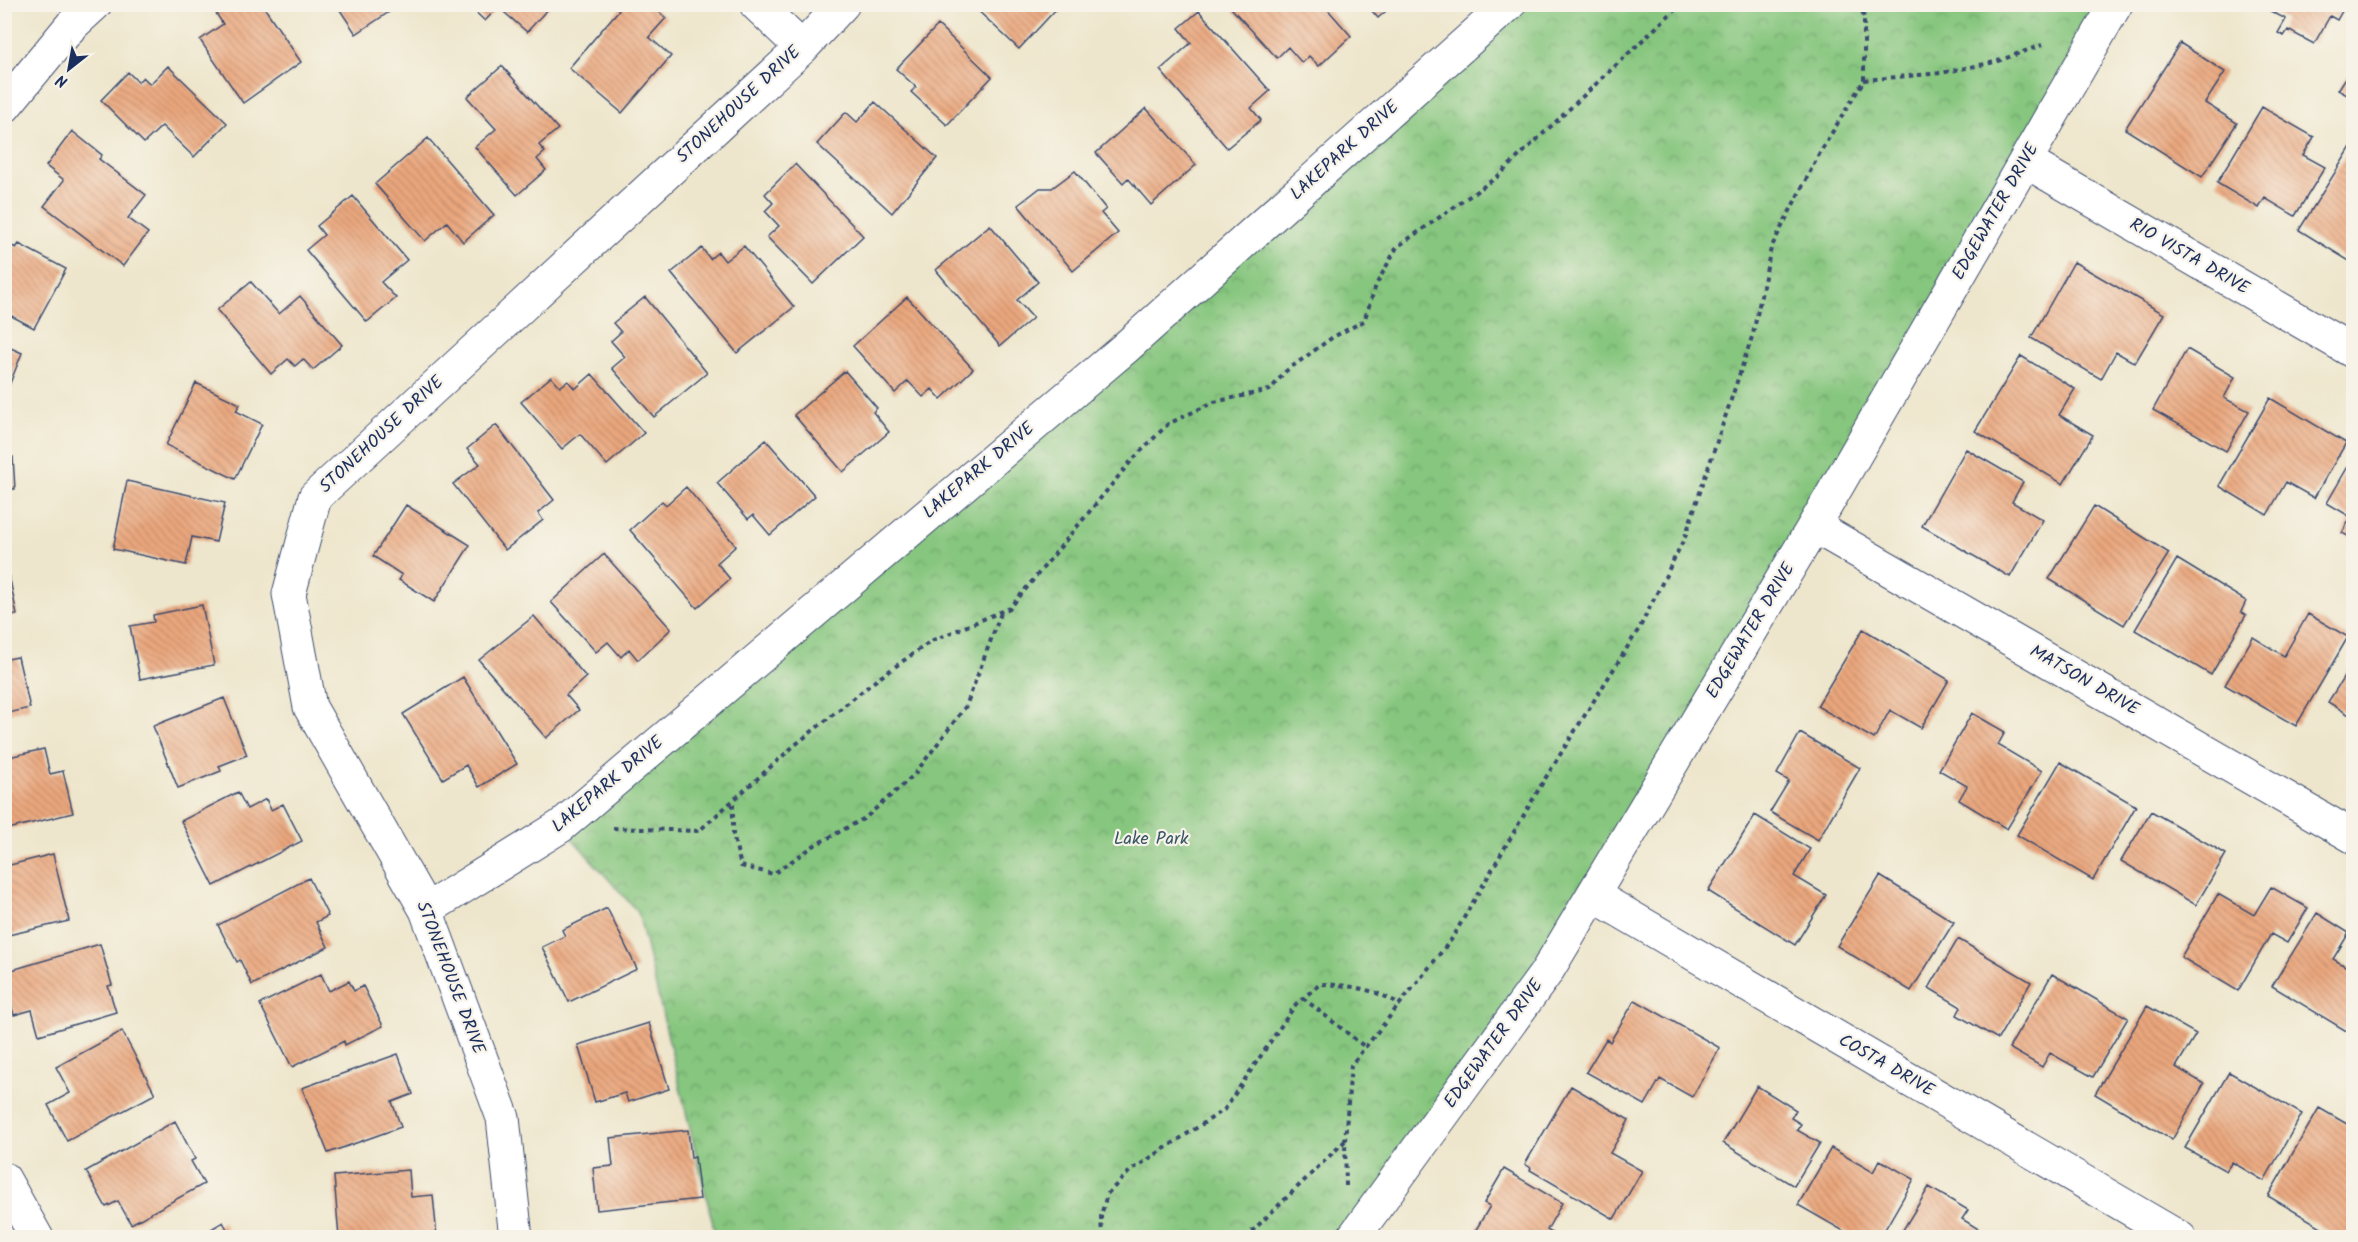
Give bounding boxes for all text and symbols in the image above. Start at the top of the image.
north arrow [39,39,99,99]
street label: STONEHOUSE DRIVE [670,39,808,171]
text: N [51,67,73,94]
street label: LAKEPARK DRIVE [1284,93,1407,208]
street label: EDGEWATER DRIVE [1945,137,2047,286]
street label: RIO VISTA DRIVE [2123,211,2255,303]
street label: STONEHOUSE DRIVE [313,369,451,501]
street label: LAKEPARK DRIVE [916,415,1042,527]
street label: EDGEWATER DRIVE [1699,557,1803,705]
street label: MATSON DRIVE [2024,638,2145,724]
street label: LAKEPARK DRIVE [545,729,671,841]
park label: Lake Park [1114,825,1189,854]
street label: STONEHOUSE DRIVE [407,897,493,1059]
street label: EDGEWATER DRIVE [1437,973,1551,1115]
street label: COSTA DRIVE [1832,1027,1940,1106]

